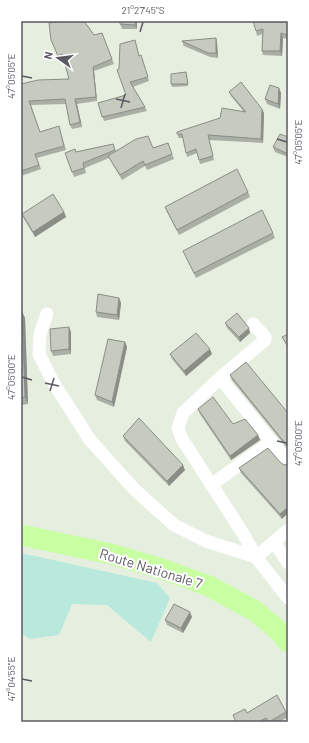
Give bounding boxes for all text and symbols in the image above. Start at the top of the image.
text: 21°27'45"S [122,4,165,16]
north arrow [38,38,78,78]
text: N [41,50,55,61]
text: 47°05'05"E [5,53,17,99]
text: 47°05'05"E [292,119,304,165]
text: 47°05'00"E [5,354,17,400]
text: 47°05'00"E [292,420,304,466]
street label: Route Nationale 7 [98,544,205,592]
text: 47°04'55"E [5,656,17,702]

